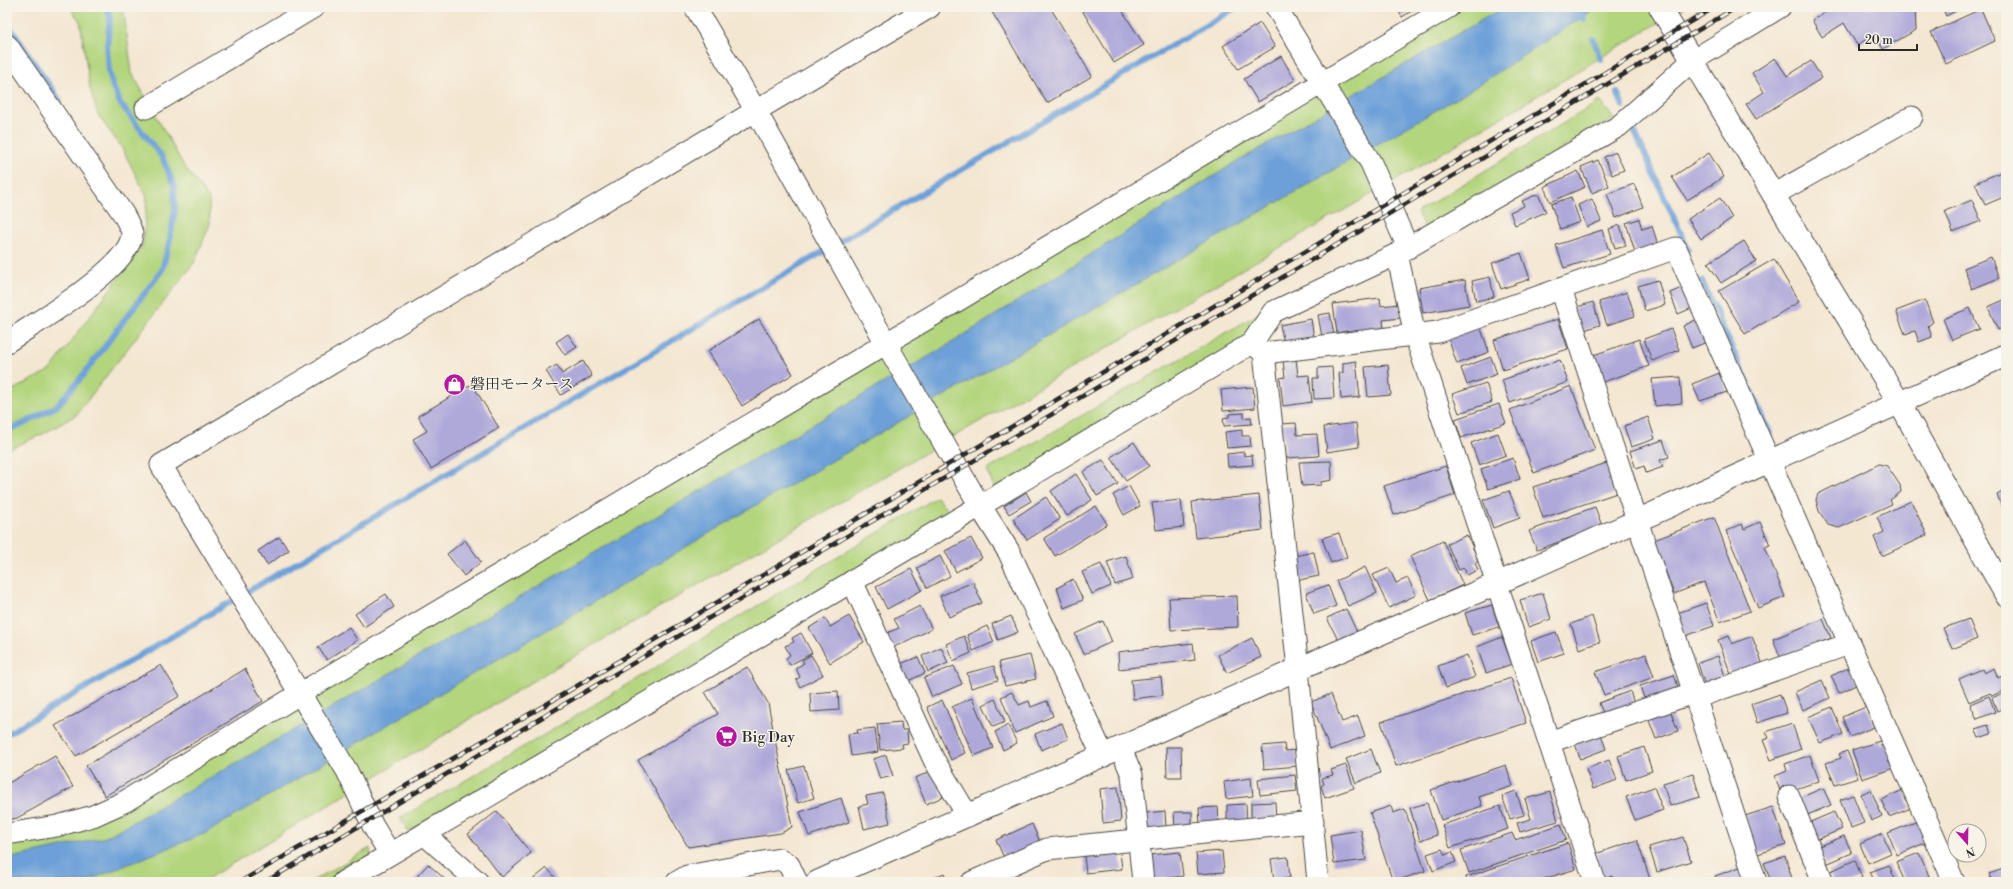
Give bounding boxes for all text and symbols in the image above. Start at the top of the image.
scale bar [1859,26,1917,52]
text: 20 m [1865,33,1893,48]
shop icon: 磐田モータース [441,371,467,397]
place label: 磐田モータース [470,375,574,394]
supermarket icon: Big Day [713,724,739,750]
place label: Big Day [741,728,795,747]
north arrow [1947,823,1987,863]
text: N [1963,843,1977,860]

